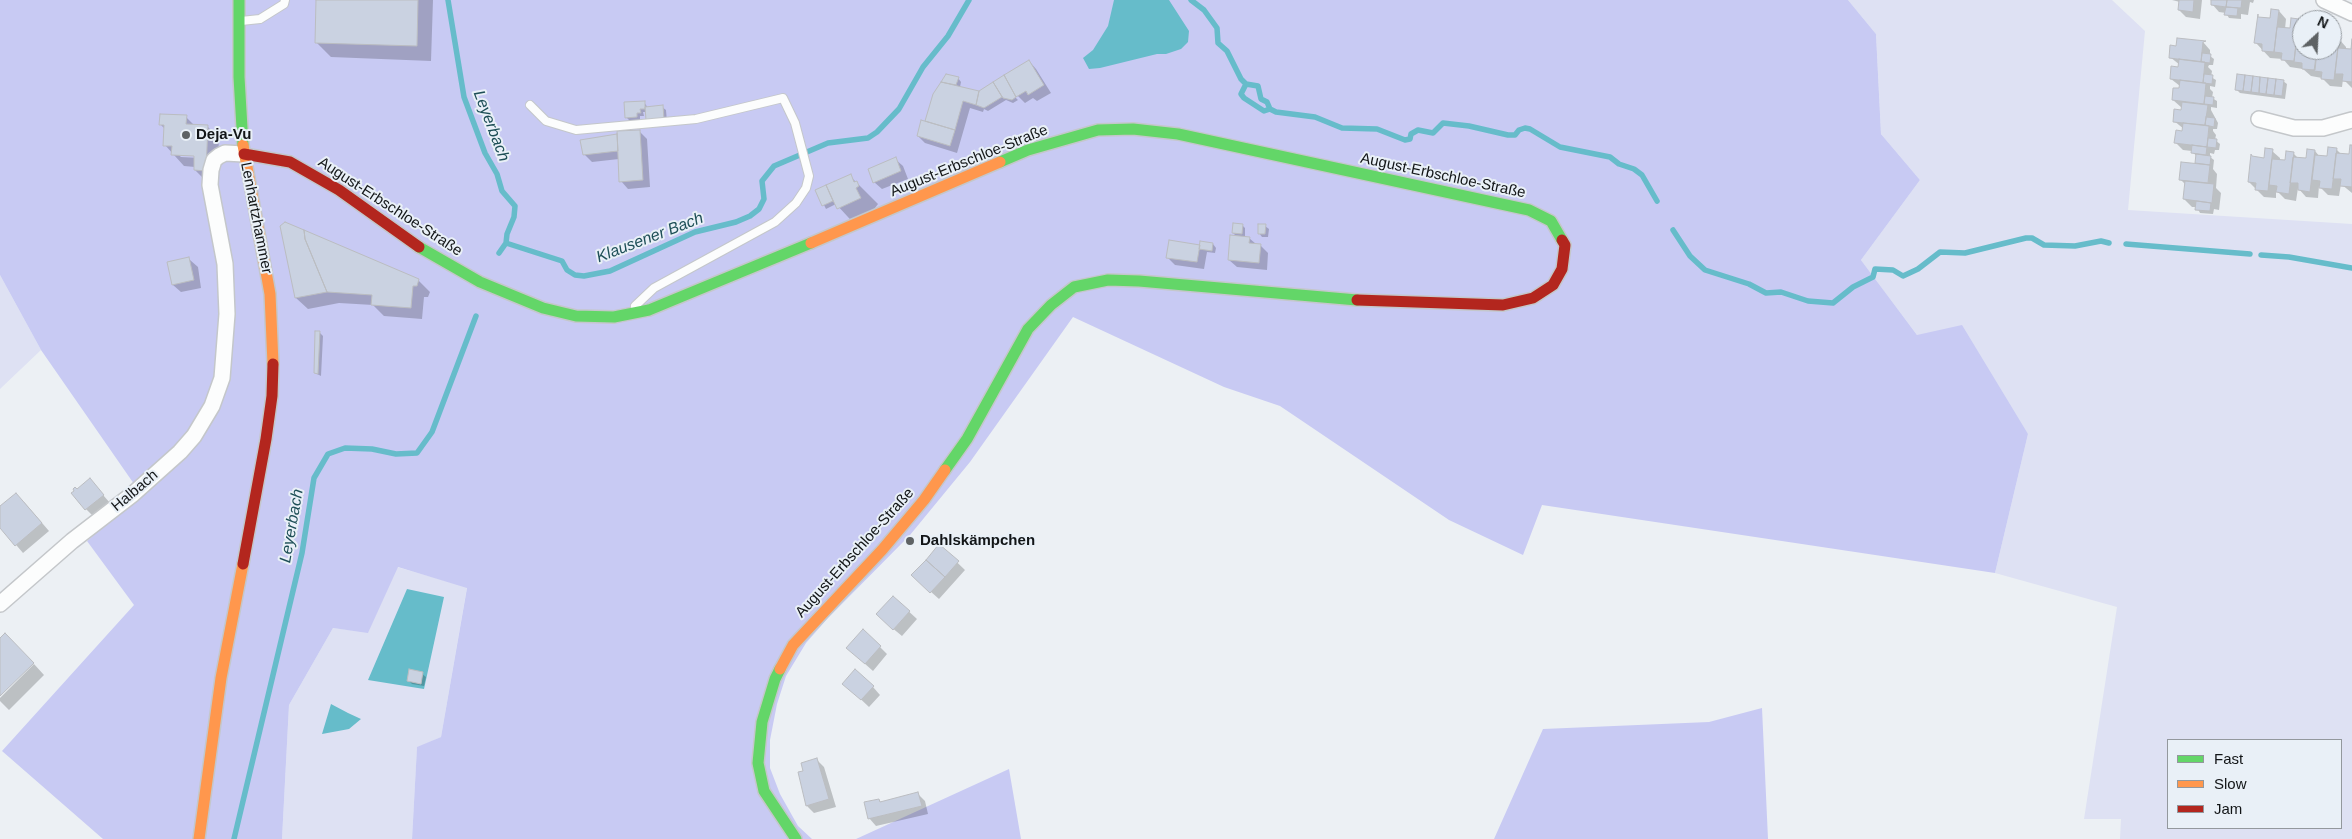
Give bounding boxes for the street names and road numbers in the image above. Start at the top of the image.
street label: August-Erbschloe-Straße [888,121,1050,201]
street label: August-Erbschloe-Straße [1359,150,1527,202]
street label: August-Erbschloe-Straße [314,154,466,260]
street label: Lenhartzhammer [236,161,276,275]
street label: Halbach [108,466,162,516]
street label: August-Erbschloe-Straße [792,484,918,622]

